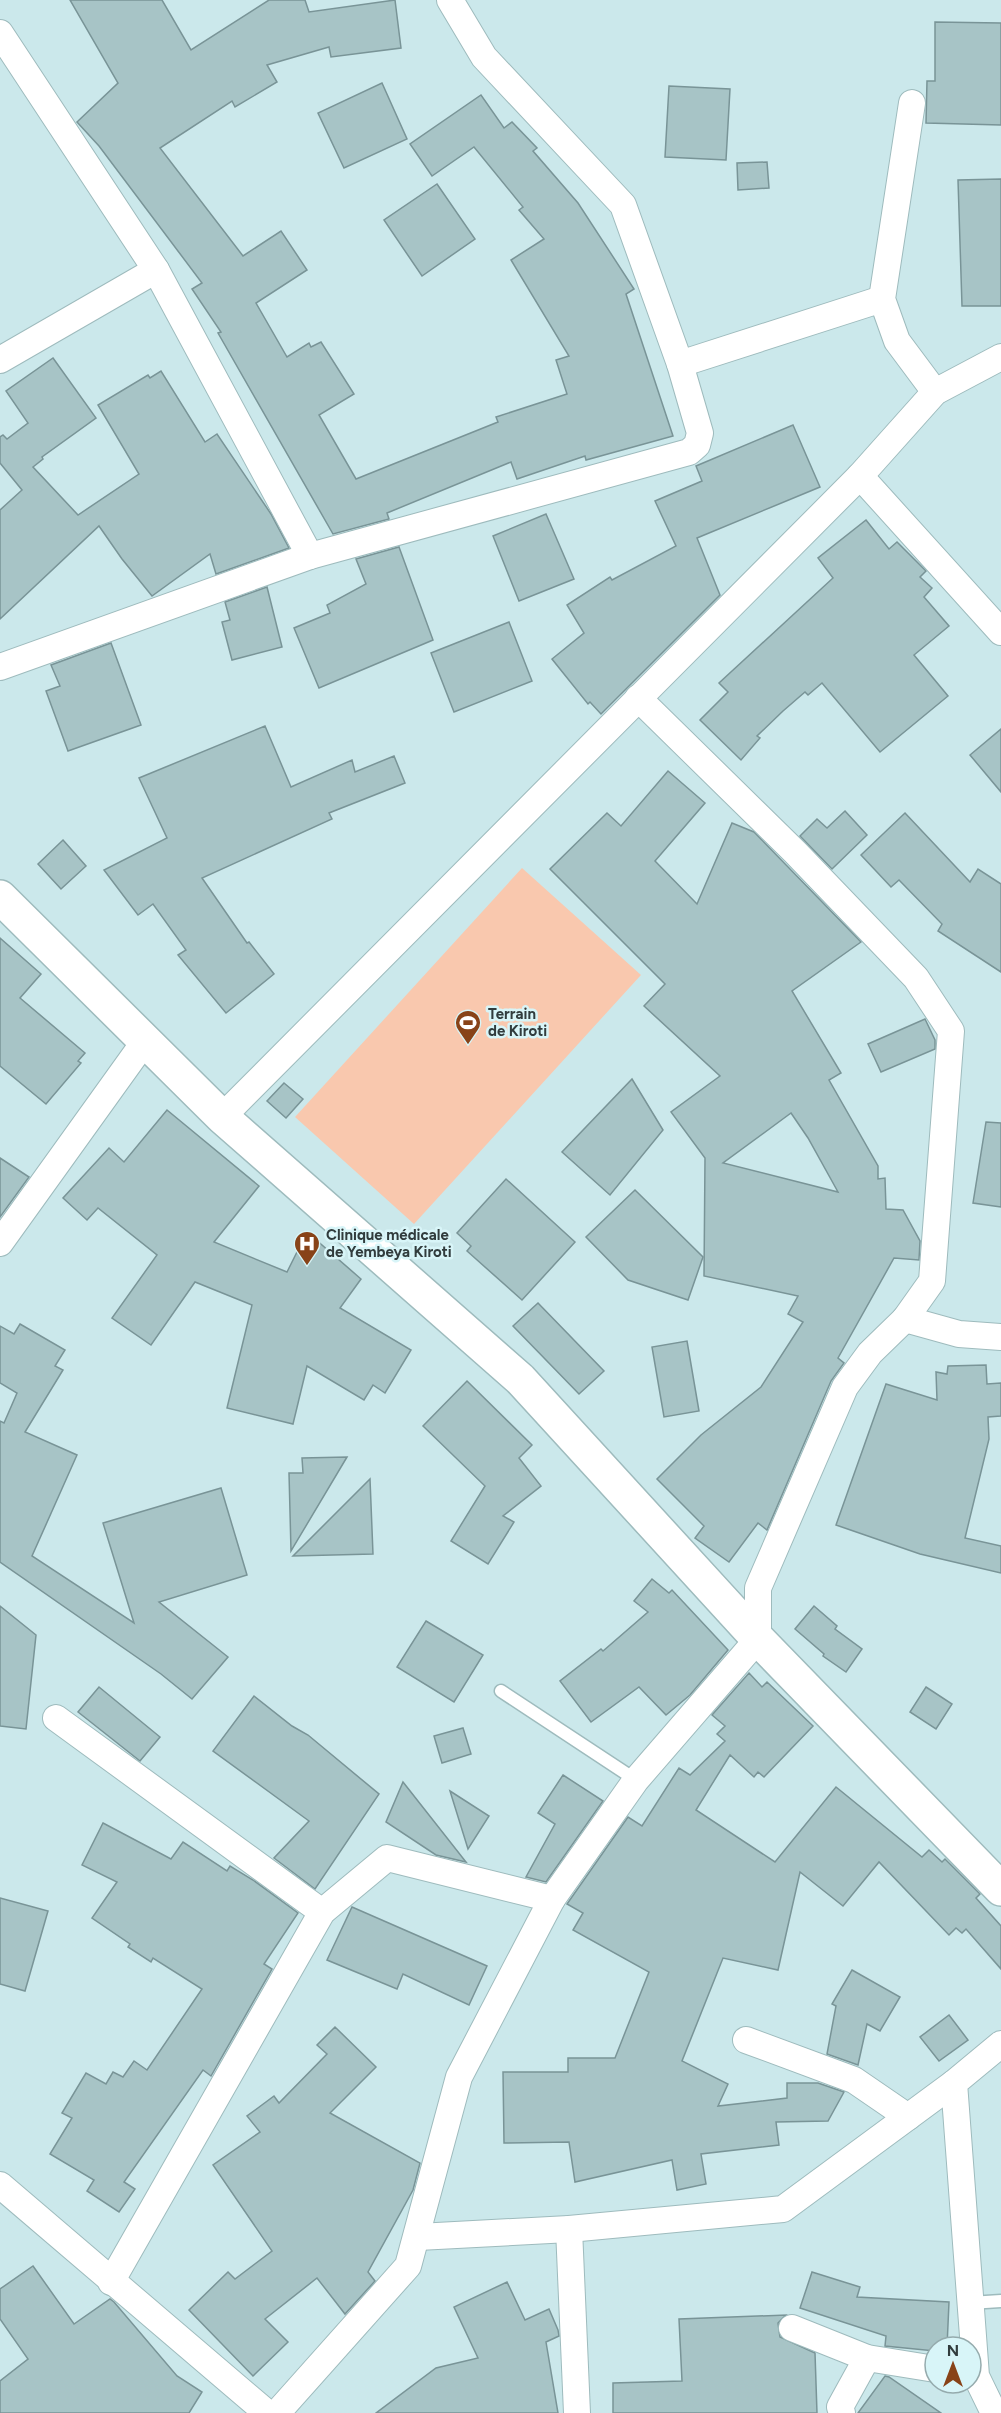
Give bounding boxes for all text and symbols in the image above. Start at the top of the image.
place label: Terrain de Kiroti [488,1005,547,1040]
sports icon: Terrain de Kiroti [453,1008,483,1046]
place label: Clinique médicale de Yembeya Kiroti [326,1226,452,1261]
hospital icon: Clinique médicale de Yembeya Kiroti [292,1229,322,1267]
north arrow [923,2335,983,2395]
text: N [947,2341,959,2360]

